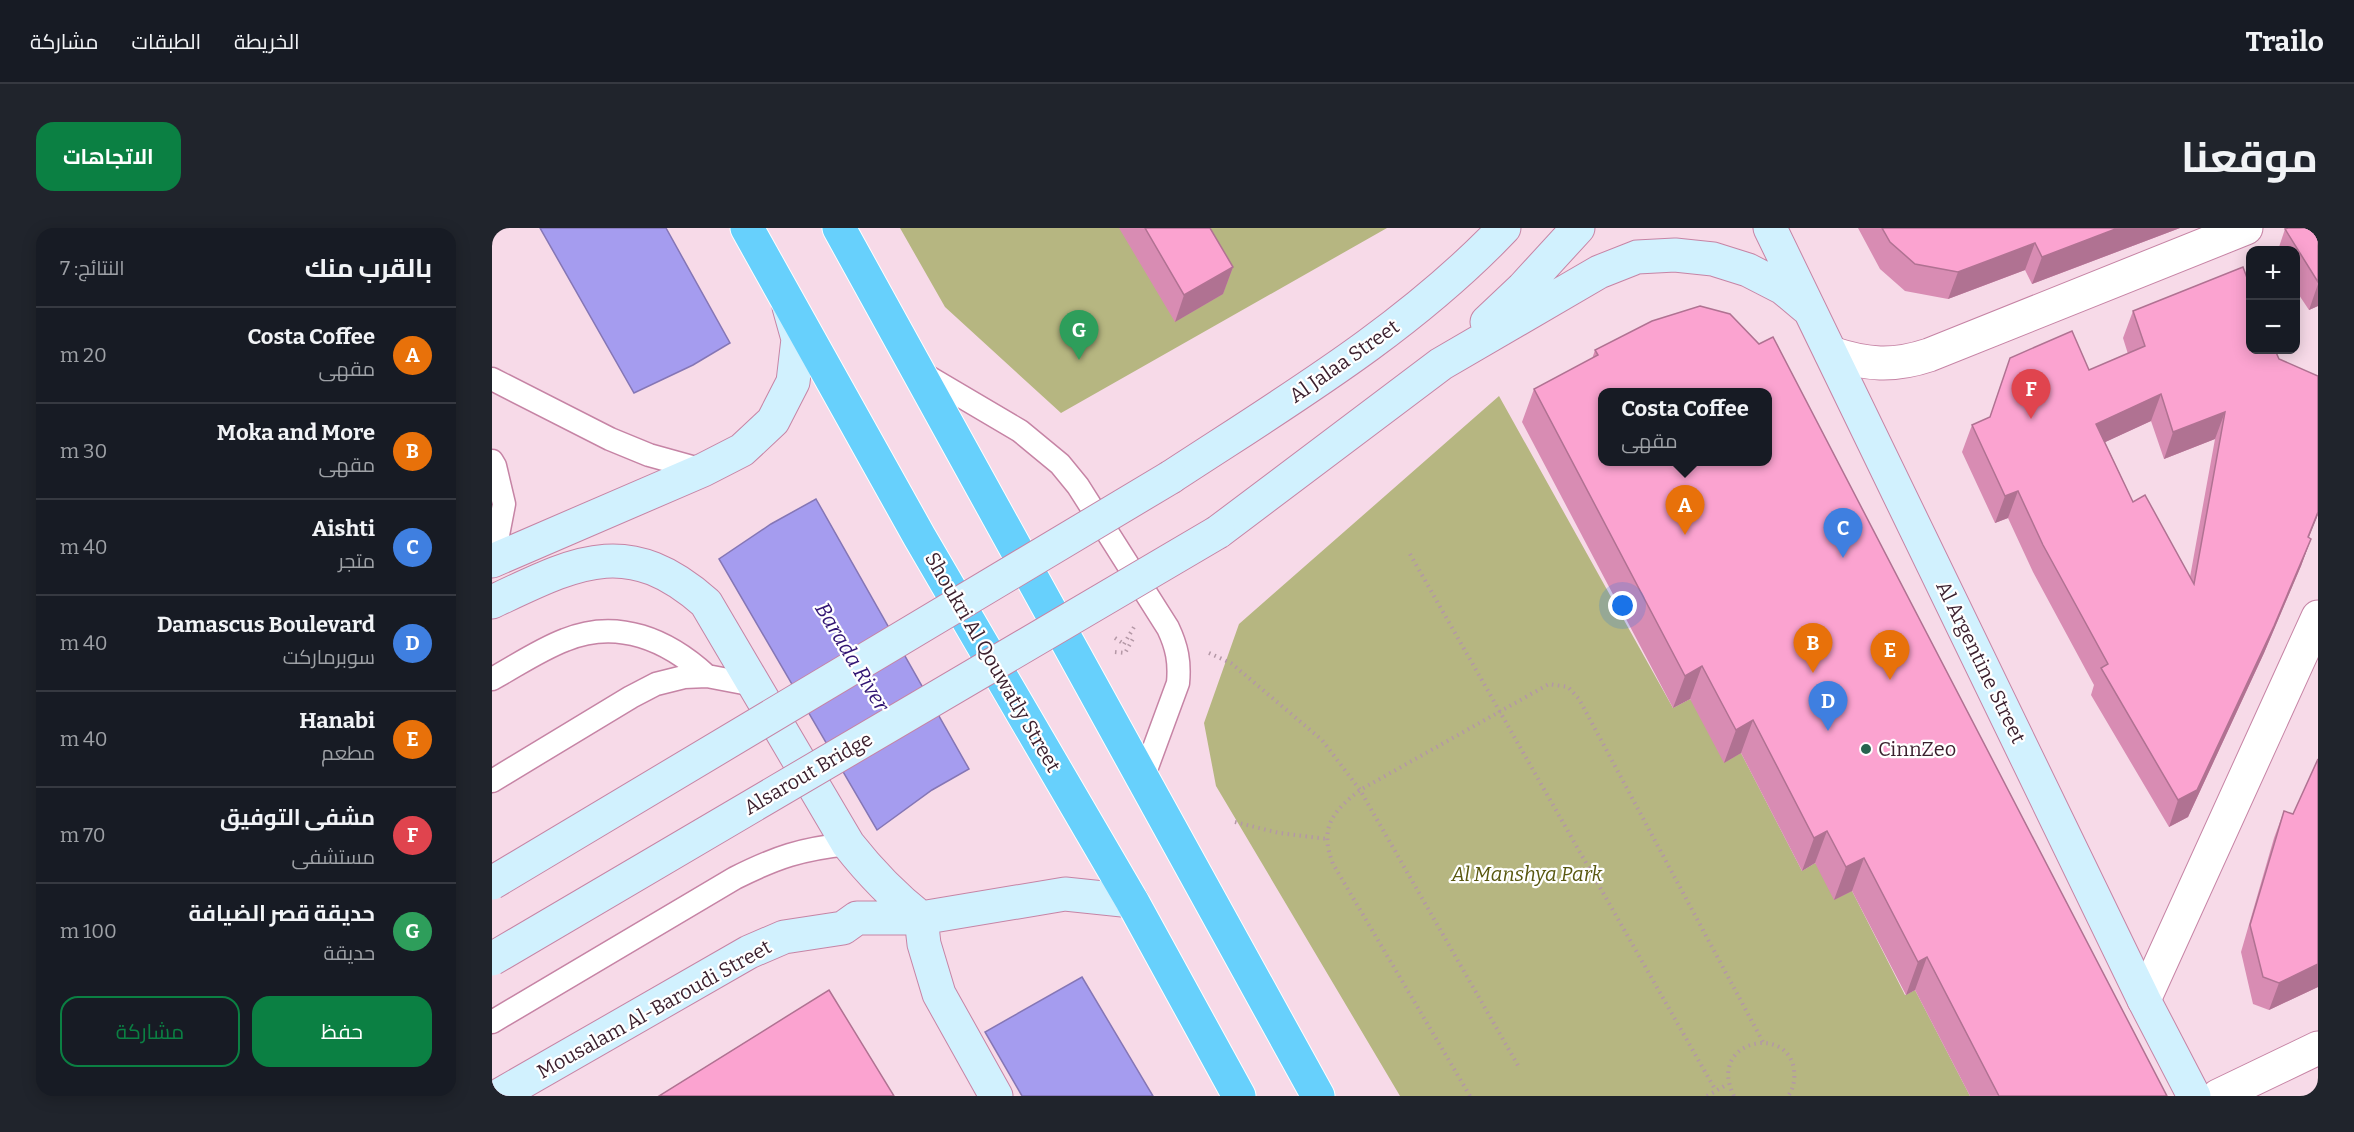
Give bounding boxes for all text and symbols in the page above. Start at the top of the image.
text: Trailo [2245,25,2324,58]
text: مشاركة [30,29,99,55]
text: الطبقات [132,29,201,55]
text: الخريطة [234,29,300,55]
button: الاتجاهات [36,122,181,191]
text: موقعنا [2181,133,2318,183]
map controls [2246,246,2300,354]
button: + [2246,246,2300,300]
text: بالقرب منك [305,253,432,284]
text: النتائج: 7 [60,256,125,280]
button: − [2246,300,2300,354]
pin: G [1060,310,1098,360]
street label: Al Jalaa Street [1284,314,1404,408]
text: Costa Coffee [247,323,375,350]
text: 20 m [60,343,107,367]
text: A [405,343,420,367]
text: مقهى [319,357,375,381]
pin: F [2012,370,2050,419]
popup [1598,388,1772,466]
text: Costa Coffee [1621,395,1749,422]
text: Moka and More [217,419,375,446]
text: مقهى [1621,429,1678,453]
text: 30 m [60,439,107,463]
text: B [406,439,419,463]
text: مقهى [319,453,375,477]
pin: A [1666,486,1704,535]
pin: C [1824,508,1862,558]
text: Aishti [312,515,375,542]
text: 40 m [60,535,108,559]
text: C [406,535,419,559]
street label: Shoukri Al Qouwatly Street [920,548,1066,776]
text: متجر [338,549,375,573]
street label: Al Argentine Street [1931,577,2031,747]
your location [1608,591,1637,620]
water label: Barada River [809,598,895,717]
text: Damascus Boulevard [157,611,375,638]
pin: B [1794,624,1832,673]
pin: E [1870,630,1910,680]
text: 40 m [60,631,108,655]
text: D [405,631,420,655]
text: سوبرماركت [283,645,375,669]
pin: D [1808,682,1848,731]
text: Hanabi [299,707,375,734]
street label: Alsarout Bridge [739,726,877,820]
text: 40 m [60,727,108,751]
text: E [406,727,419,751]
place label: CinnZeo [1878,737,1956,761]
text: مطعم [321,741,375,765]
marker: CinnZeo [1859,742,1873,756]
text: مشفى التوفيق [220,804,375,831]
text: 70 m [60,823,106,847]
text: F [407,823,418,847]
text: مستشفى [291,845,375,869]
park label: Al Manshya Park [1451,862,1603,886]
text: حديقة قصر الضيافة [188,900,375,927]
text: 100 m [60,919,117,943]
text: G [405,919,420,943]
street label: Mousalam Al-Baroudi Street [533,934,775,1084]
text: حديقة [324,941,375,965]
button: مشاركة [60,996,240,1067]
button: حفظ [252,996,432,1067]

